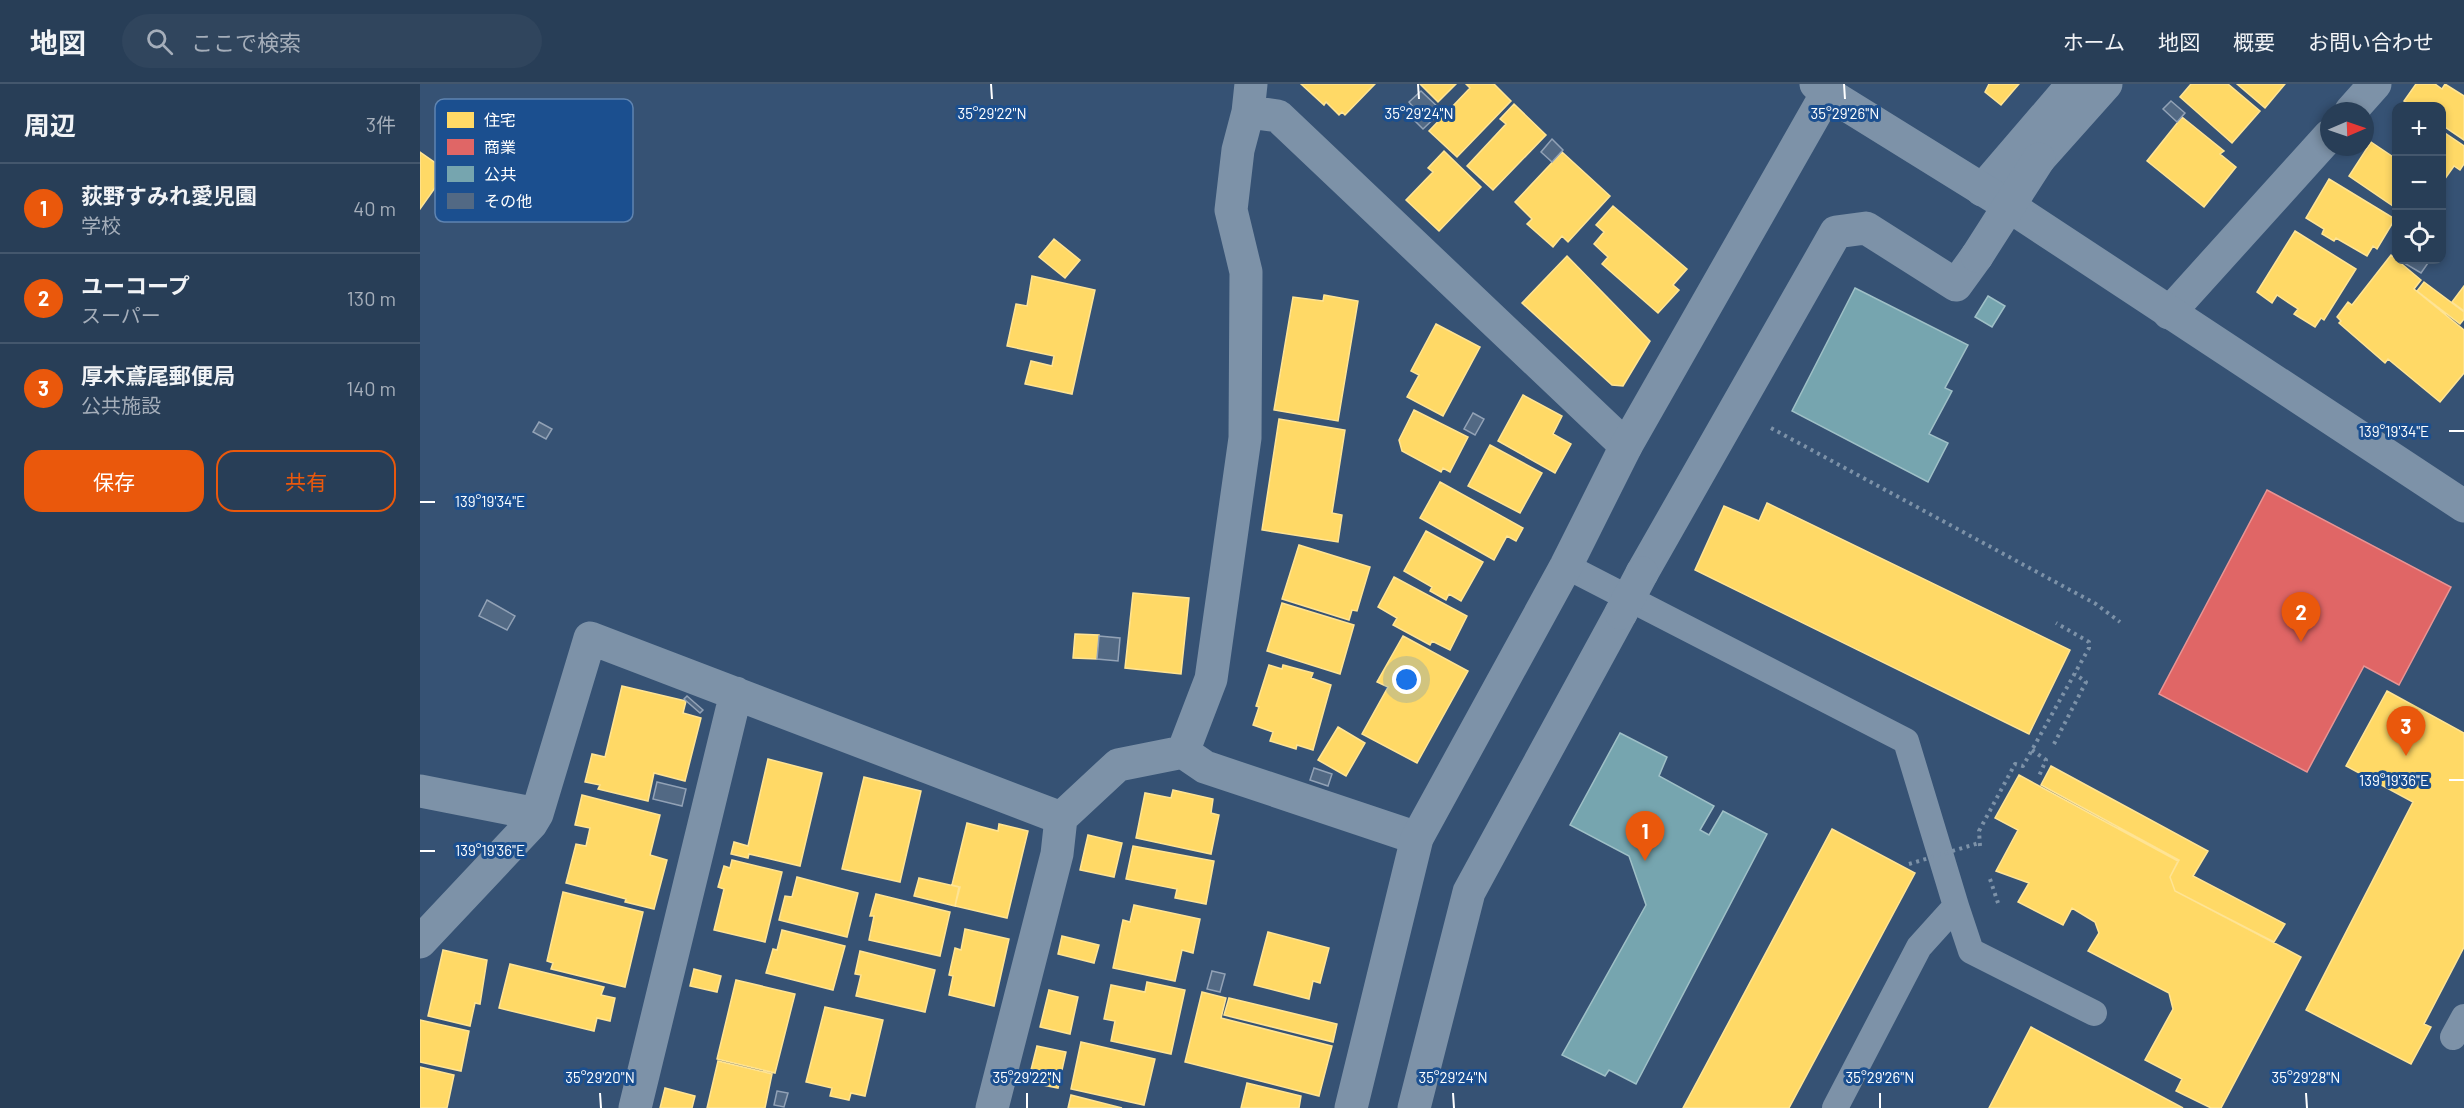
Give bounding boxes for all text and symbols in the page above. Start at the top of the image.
search box [122,14,542,68]
text: 地図 [30,25,86,59]
icon: search [143,25,176,58]
text: ここで検索 [191,29,301,55]
text: ホーム [2063,29,2125,54]
text: 地図 [2158,29,2200,54]
text: 概要 [2233,29,2275,54]
text: お問い合わせ [2308,29,2434,54]
legend [435,99,633,222]
north arrow [2320,102,2374,156]
map controls [2392,102,2446,264]
button: + [2392,102,2446,156]
text: 35°29'22"N [957,104,1027,122]
text: 35°29'24"N [1384,104,1454,122]
text: 35°29'26"N [1811,104,1879,122]
text: 周辺 [24,109,76,140]
text: 住宅 [484,110,516,129]
text: 3件 [366,112,396,136]
text: 商業 [484,137,516,156]
button: − [2392,156,2446,210]
text: 公共 [484,164,516,183]
text: 荻野すみれ愛児園 [81,182,257,208]
text: その他 [484,191,532,210]
text: 1 [40,196,47,220]
text: 40 m [353,196,396,220]
button: locate [2392,210,2446,264]
text: 学校 [81,213,121,237]
text: ユーコープ [81,272,190,298]
text: 2 [38,286,49,310]
text: 130 m [347,286,396,310]
text: スーパー [81,303,161,327]
text: 厚木鳶尾郵便局 [81,362,235,388]
text: 3 [38,376,49,400]
text: 140 m [346,376,396,400]
text: 公共施設 [81,393,161,417]
text: 139°19'34"E [2359,422,2429,440]
button: 保存 [24,450,204,512]
button: 共有 [216,450,396,512]
text: 139°19'34"E [455,492,525,510]
pin: 2 [2282,592,2320,642]
your location [1392,665,1421,694]
pin: 3 [2386,706,2426,756]
text: 139°19'36"E [2359,771,2429,789]
pin: 1 [1626,812,1664,861]
text: 139°19'36"E [455,841,525,859]
text: 35°29'20"N [565,1068,635,1086]
text: 35°29'22"N [992,1068,1062,1086]
text: 35°29'24"N [1418,1068,1488,1086]
text: 35°29'26"N [1846,1068,1914,1086]
text: 35°29'28"N [2272,1068,2340,1086]

